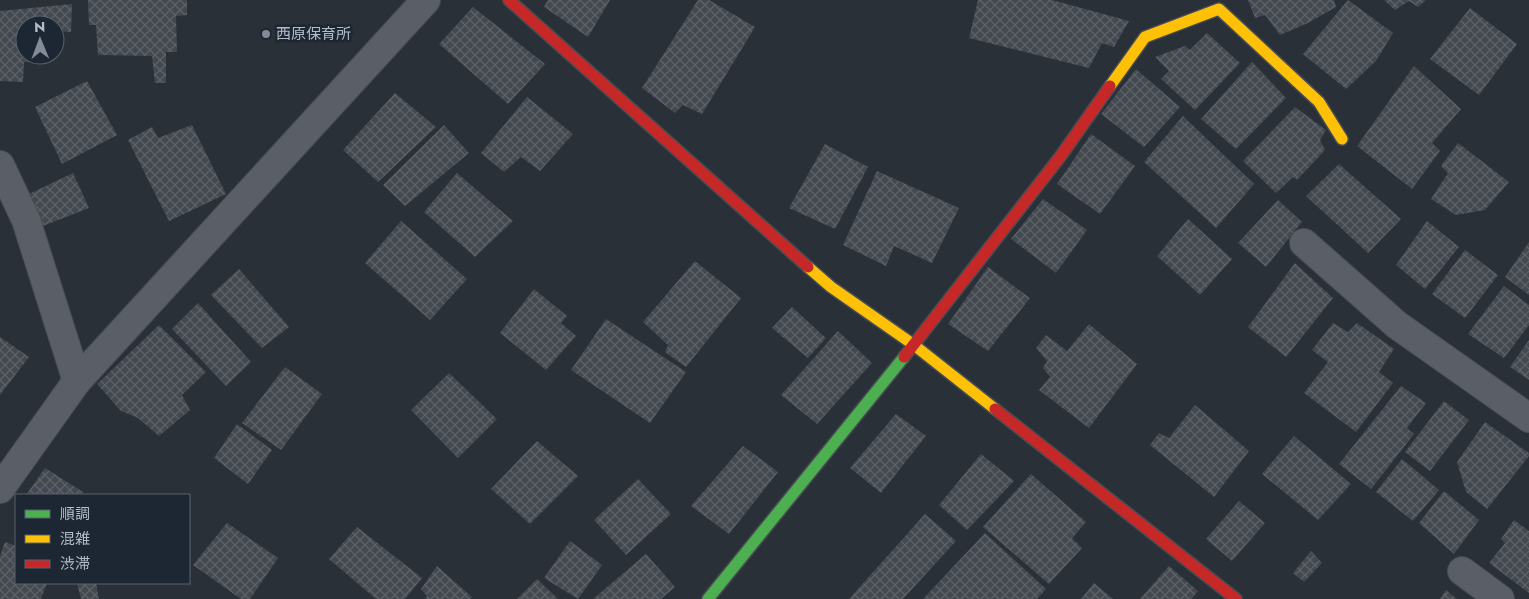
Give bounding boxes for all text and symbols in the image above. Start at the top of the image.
north arrow [15,15,65,65]
text: N [34,17,46,37]
place label: 西原保育所 [276,23,351,45]
marker: 西原保育所 [260,28,272,40]
legend [15,494,190,584]
text: 順調 [60,503,90,525]
text: 混雑 [60,528,90,550]
text: 渋滞 [60,553,90,575]

